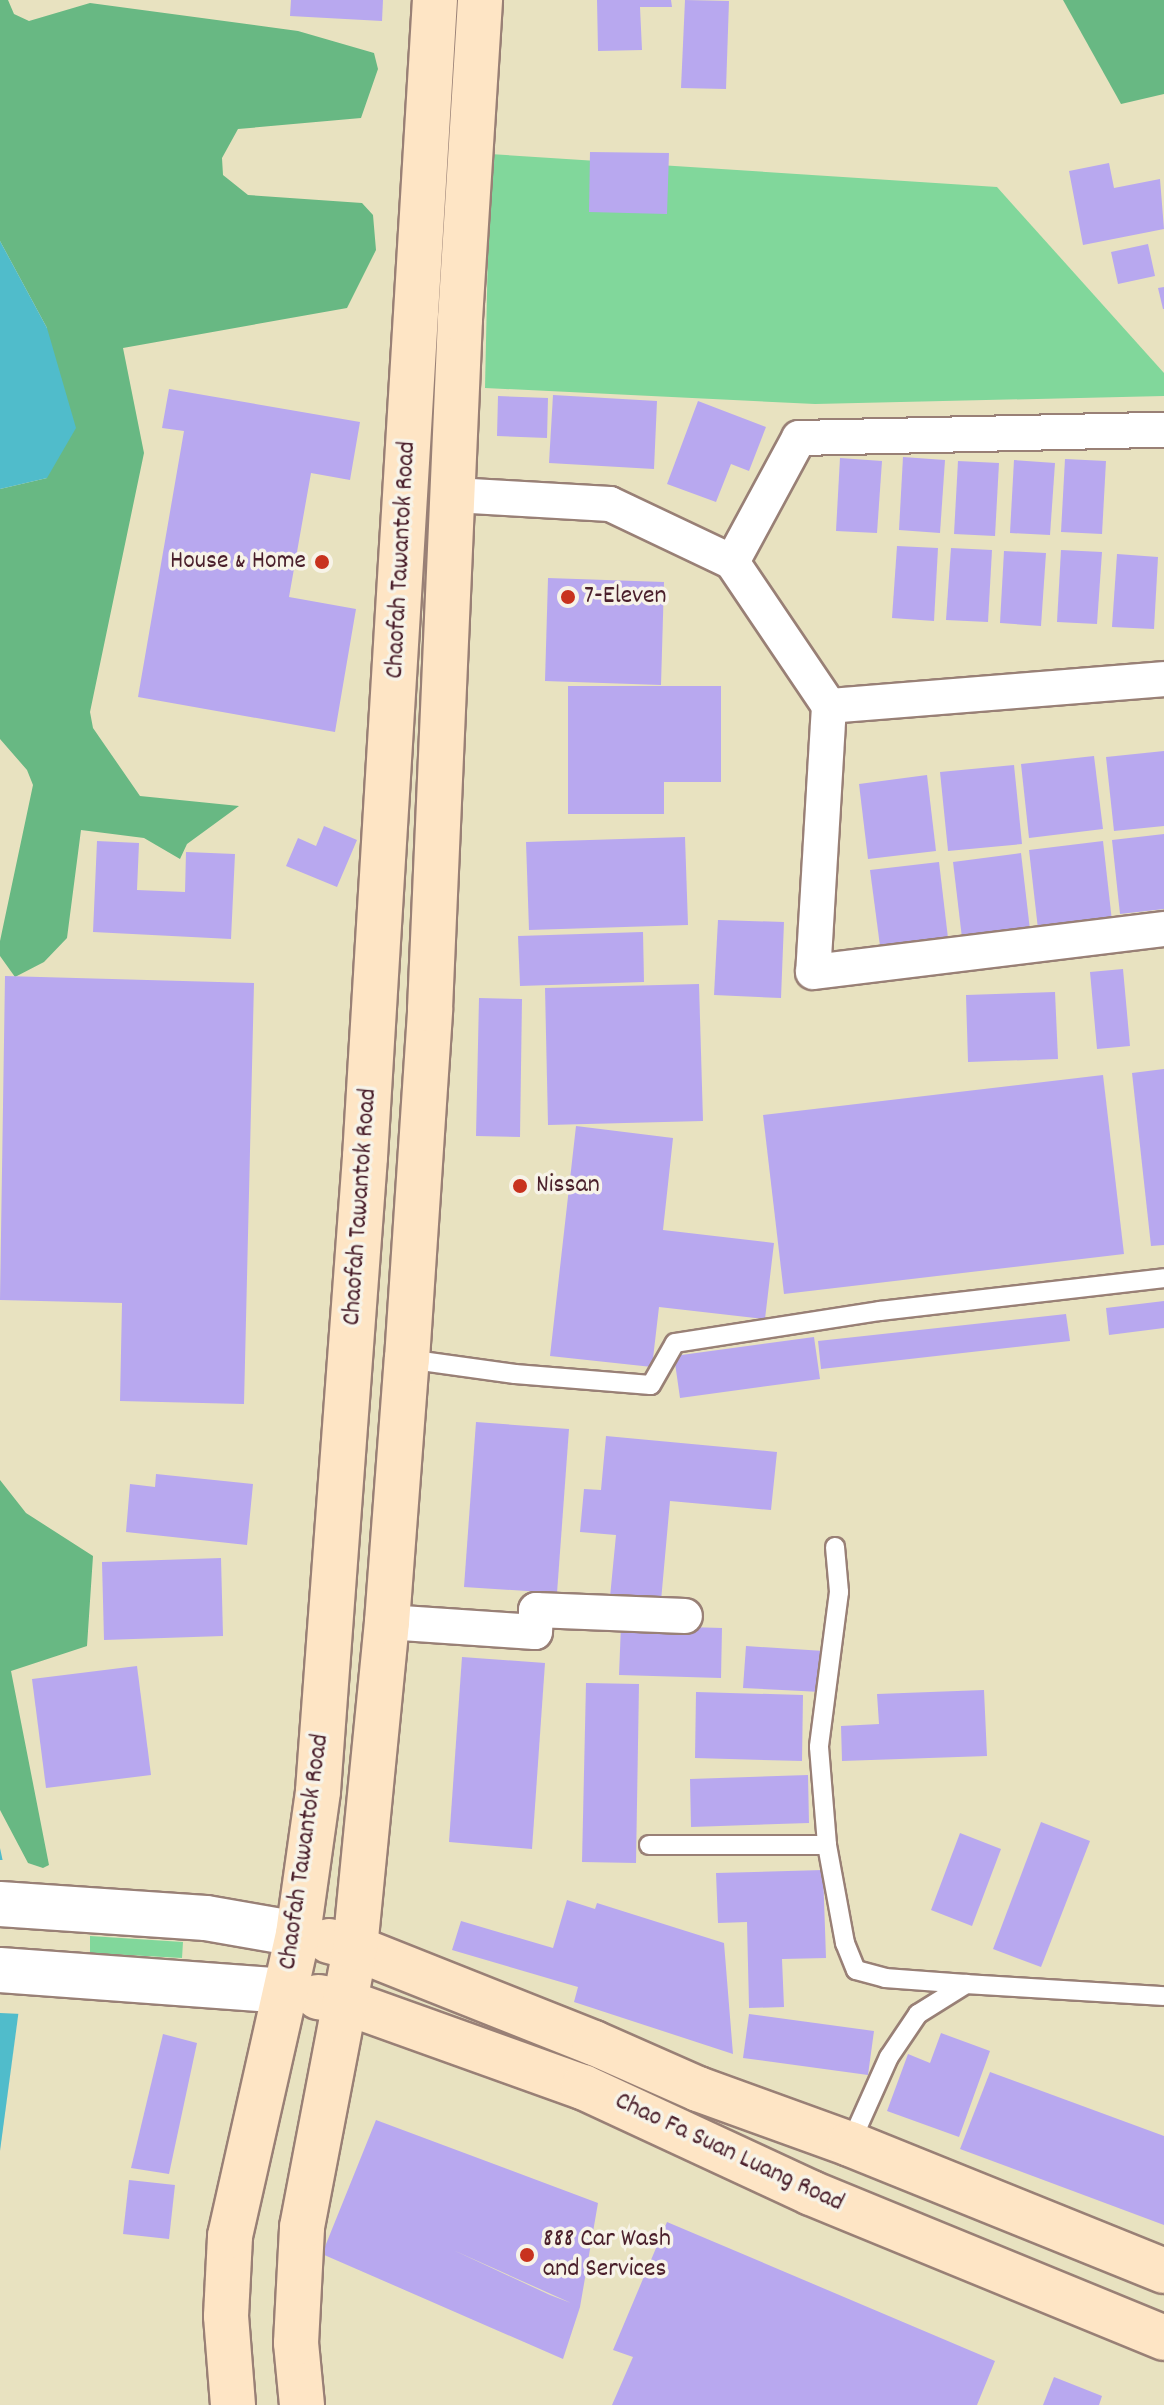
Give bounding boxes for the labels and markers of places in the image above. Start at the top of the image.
place label: House & Home [170,546,306,578]
marker: House & Home [313,553,331,571]
place label: 7-Eleven [584,581,667,613]
marker: 7-Eleven [559,588,577,606]
place label: Nissan [536,1170,600,1202]
marker: Nissan [511,1177,529,1195]
place label: 888 Car Wash and Services [543,2224,671,2286]
marker: 888 Car Wash and Services [518,2246,536,2264]

